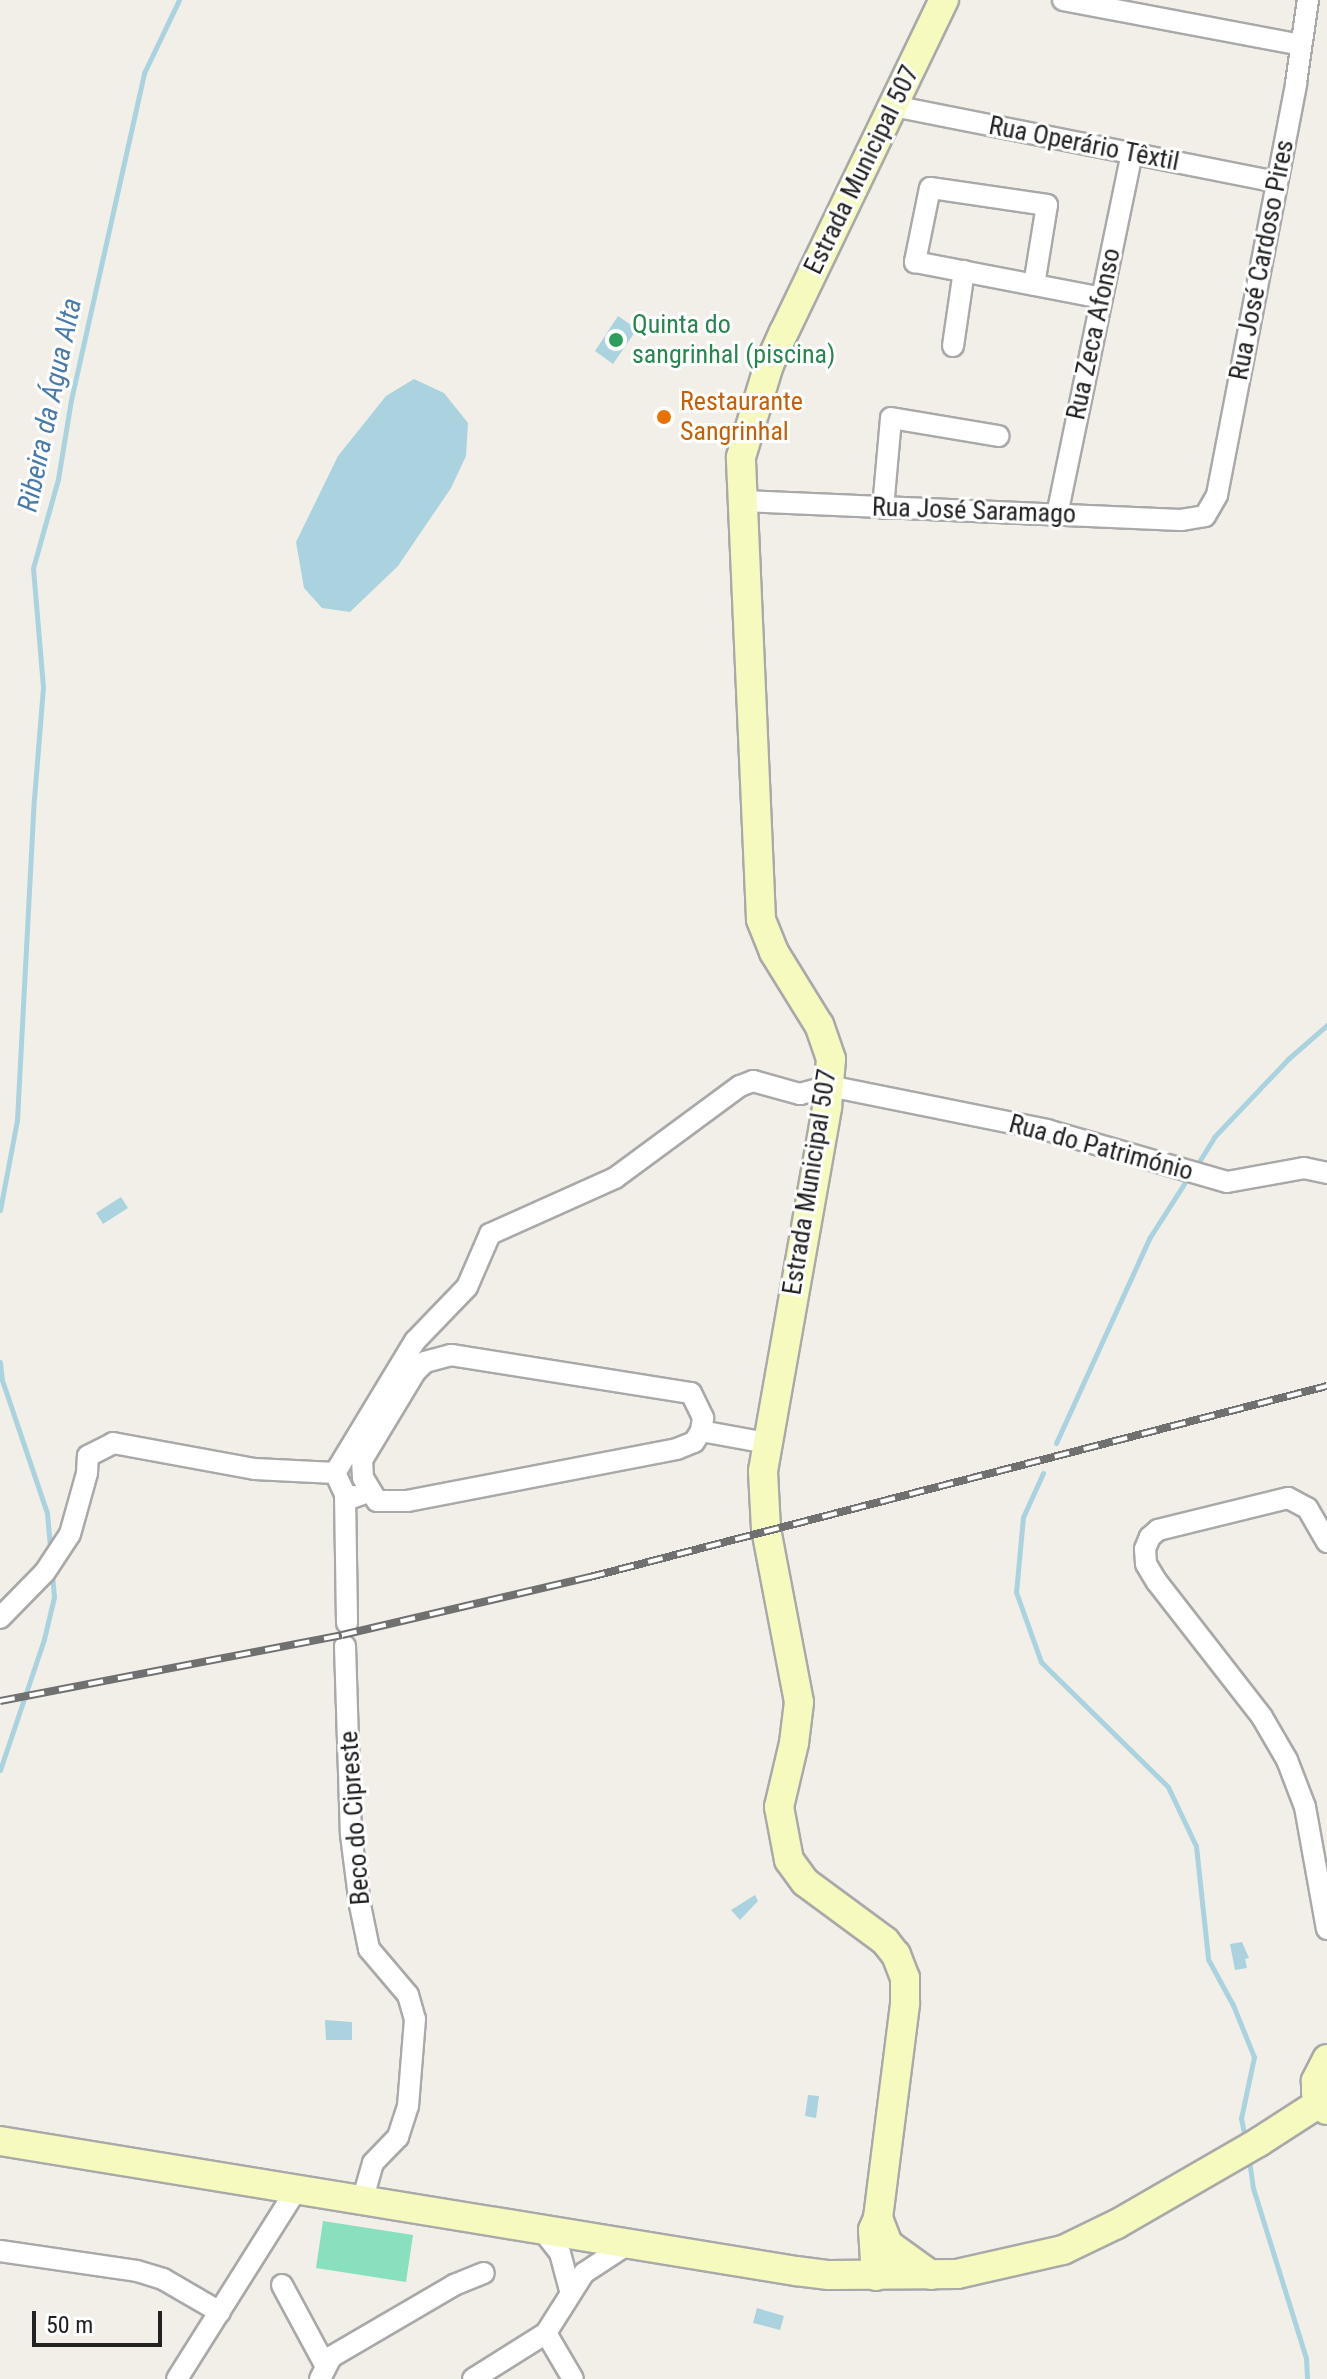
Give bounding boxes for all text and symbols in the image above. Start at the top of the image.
street label: Estrada Municipal 507 [798,61,926,279]
street label: Rua Operário Têxtil [986,110,1182,178]
street label: Rua José Cardoso Pires [1223,137,1301,383]
street label: Rua Zeca Afonso [1061,245,1127,423]
water label: Ribeira da Água Alta [11,295,89,515]
place label: Quinta do sangrinhal (piscina) [632,309,835,370]
marker: Quinta do sangrinhal (piscina) [607,331,625,349]
place label: Restaurante Sangrinhal [680,386,803,448]
marker: Restaurante Sangrinhal [655,408,673,426]
street label: Rua José Saramago [871,492,1077,530]
street label: Estrada Municipal 507 [777,1067,843,1297]
street label: Rua do Património [1006,1108,1196,1188]
street label: Beco do Cipreste [333,1730,377,1906]
scale bar [36,2295,166,2345]
text: 50 m [46,2311,93,2339]

